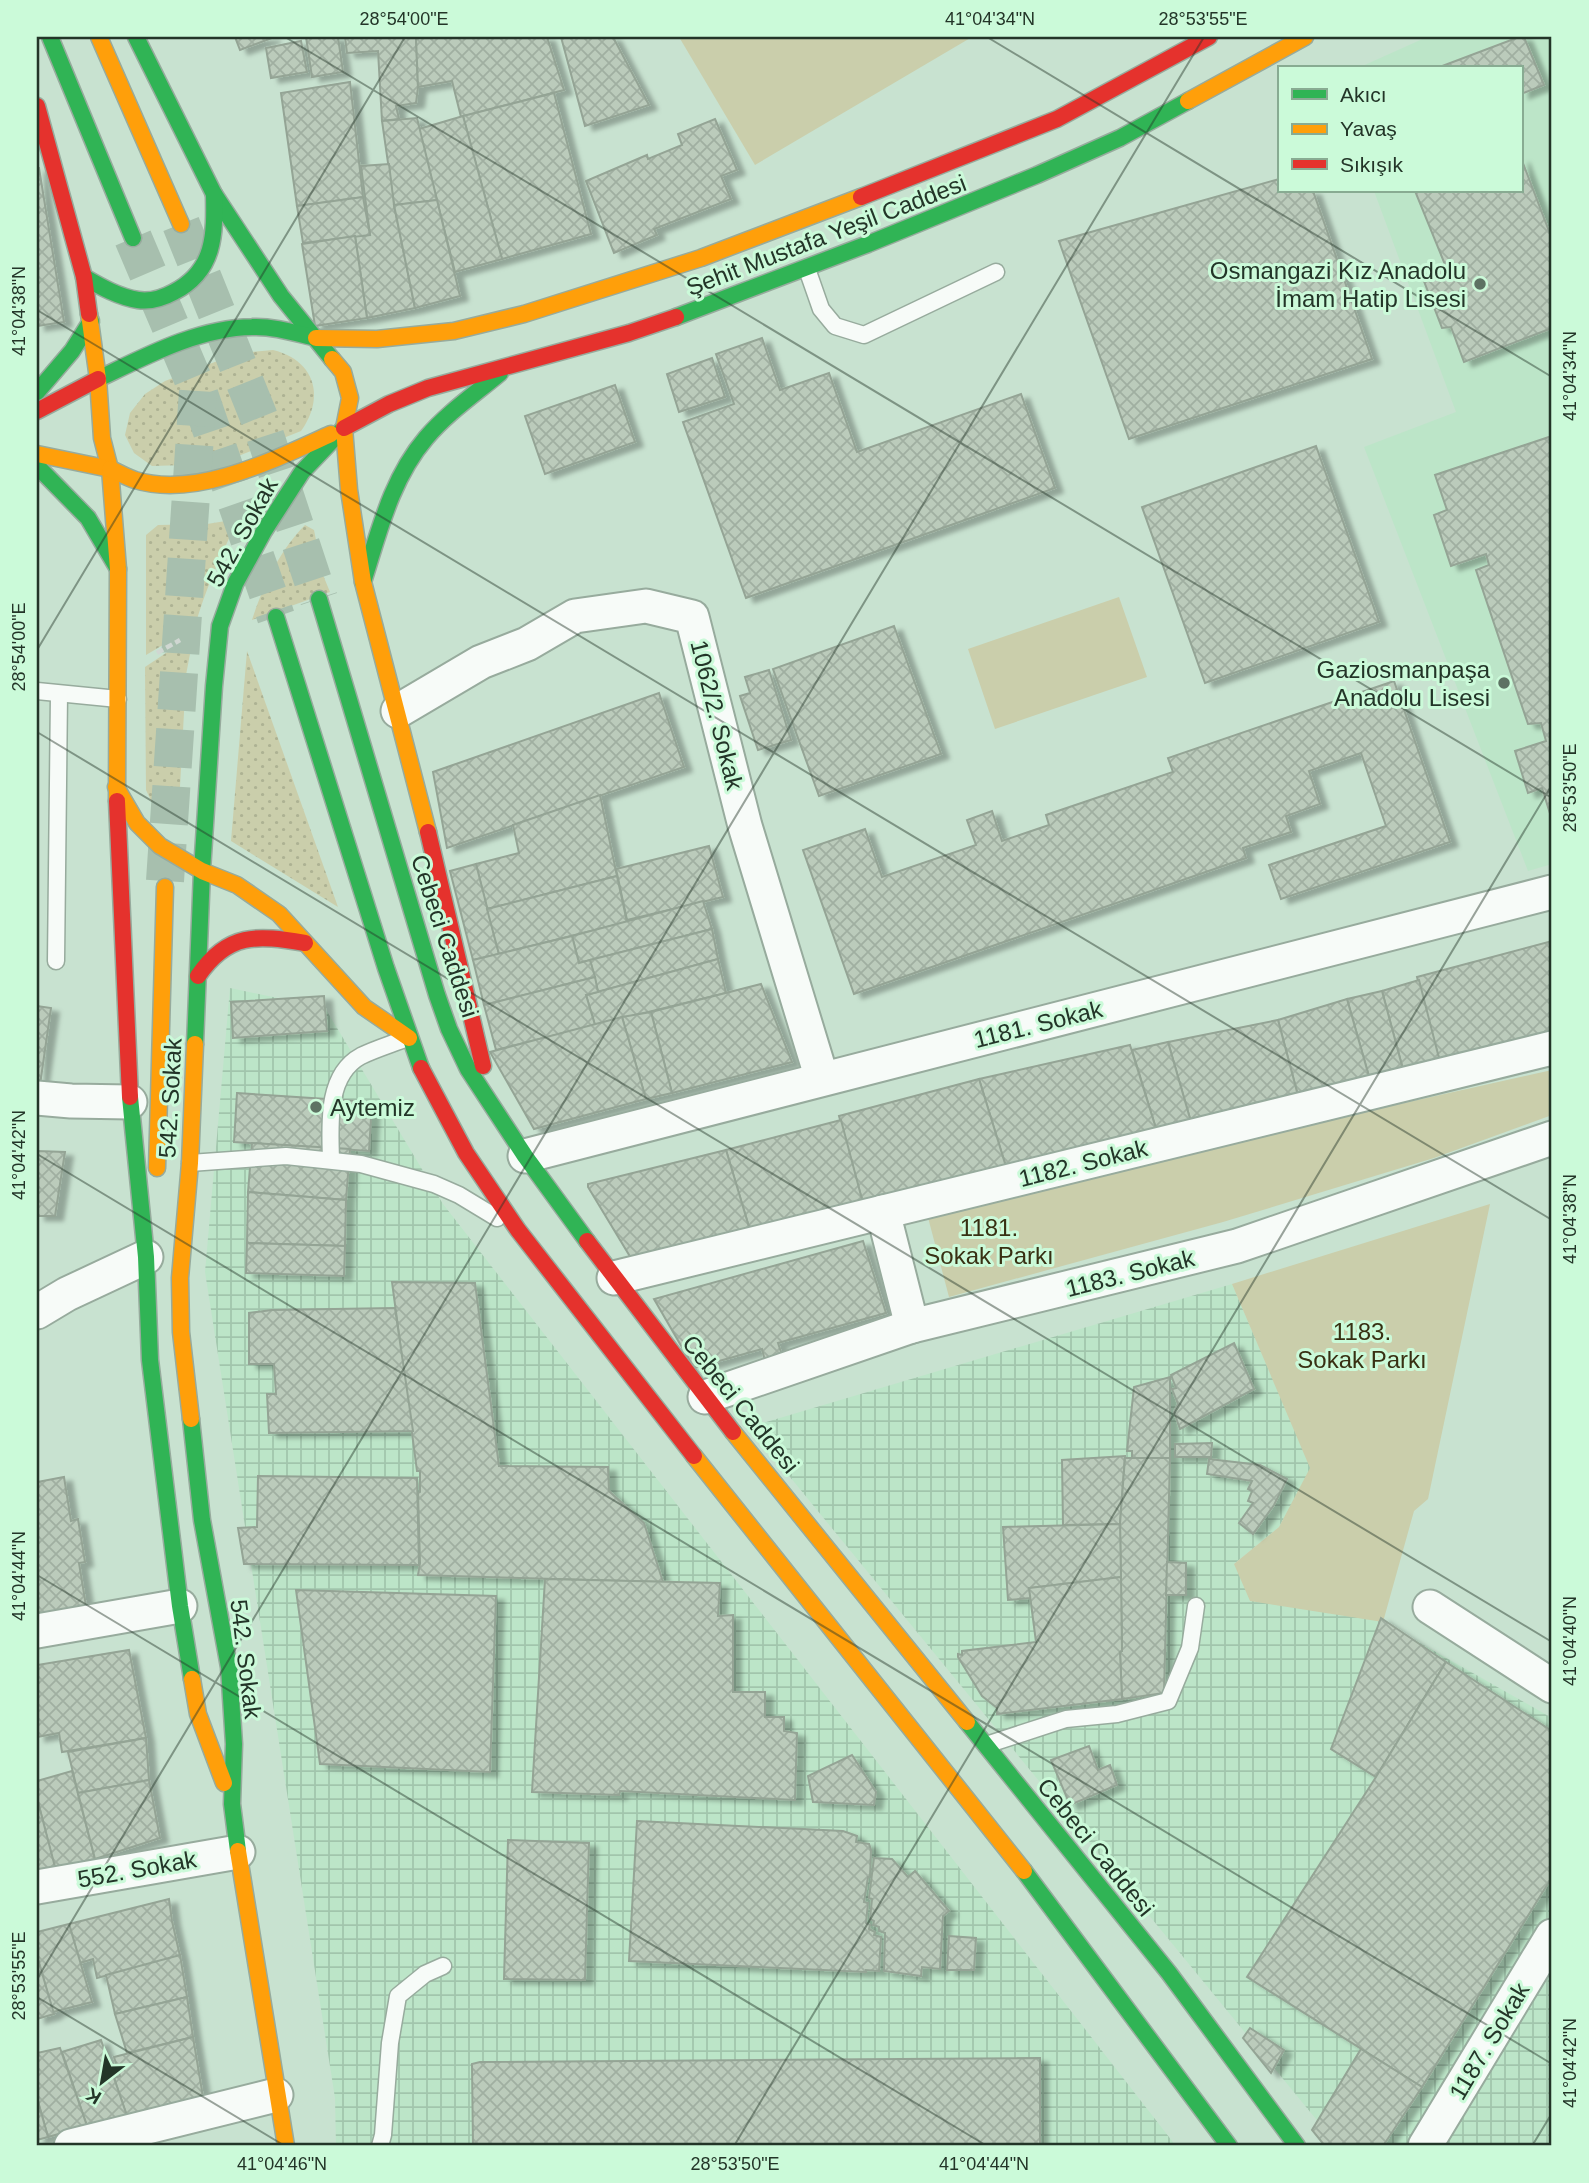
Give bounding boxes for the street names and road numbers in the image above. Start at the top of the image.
street label: Şehit Mustafa Yeşil Caddesi [682,169,970,301]
street label: 542. Sokak [201,472,283,591]
street label: 1062/2. Sokak [685,637,749,794]
street label: Cebeci Caddesi [406,851,484,1021]
street label: 1181. Sokak [971,995,1106,1053]
street label: 542. Sokak [153,1036,187,1159]
street label: 1182. Sokak [1016,1134,1151,1192]
street label: 1183. Sokak [1063,1244,1198,1302]
street label: Cebeci Caddesi [677,1330,805,1478]
street label: 542. Sokak [225,1598,267,1721]
street label: Cebeci Caddesi [1032,1773,1160,1921]
street label: 552. Sokak [76,1845,199,1893]
street label: 1187. Sokak [1444,1977,1535,2104]

